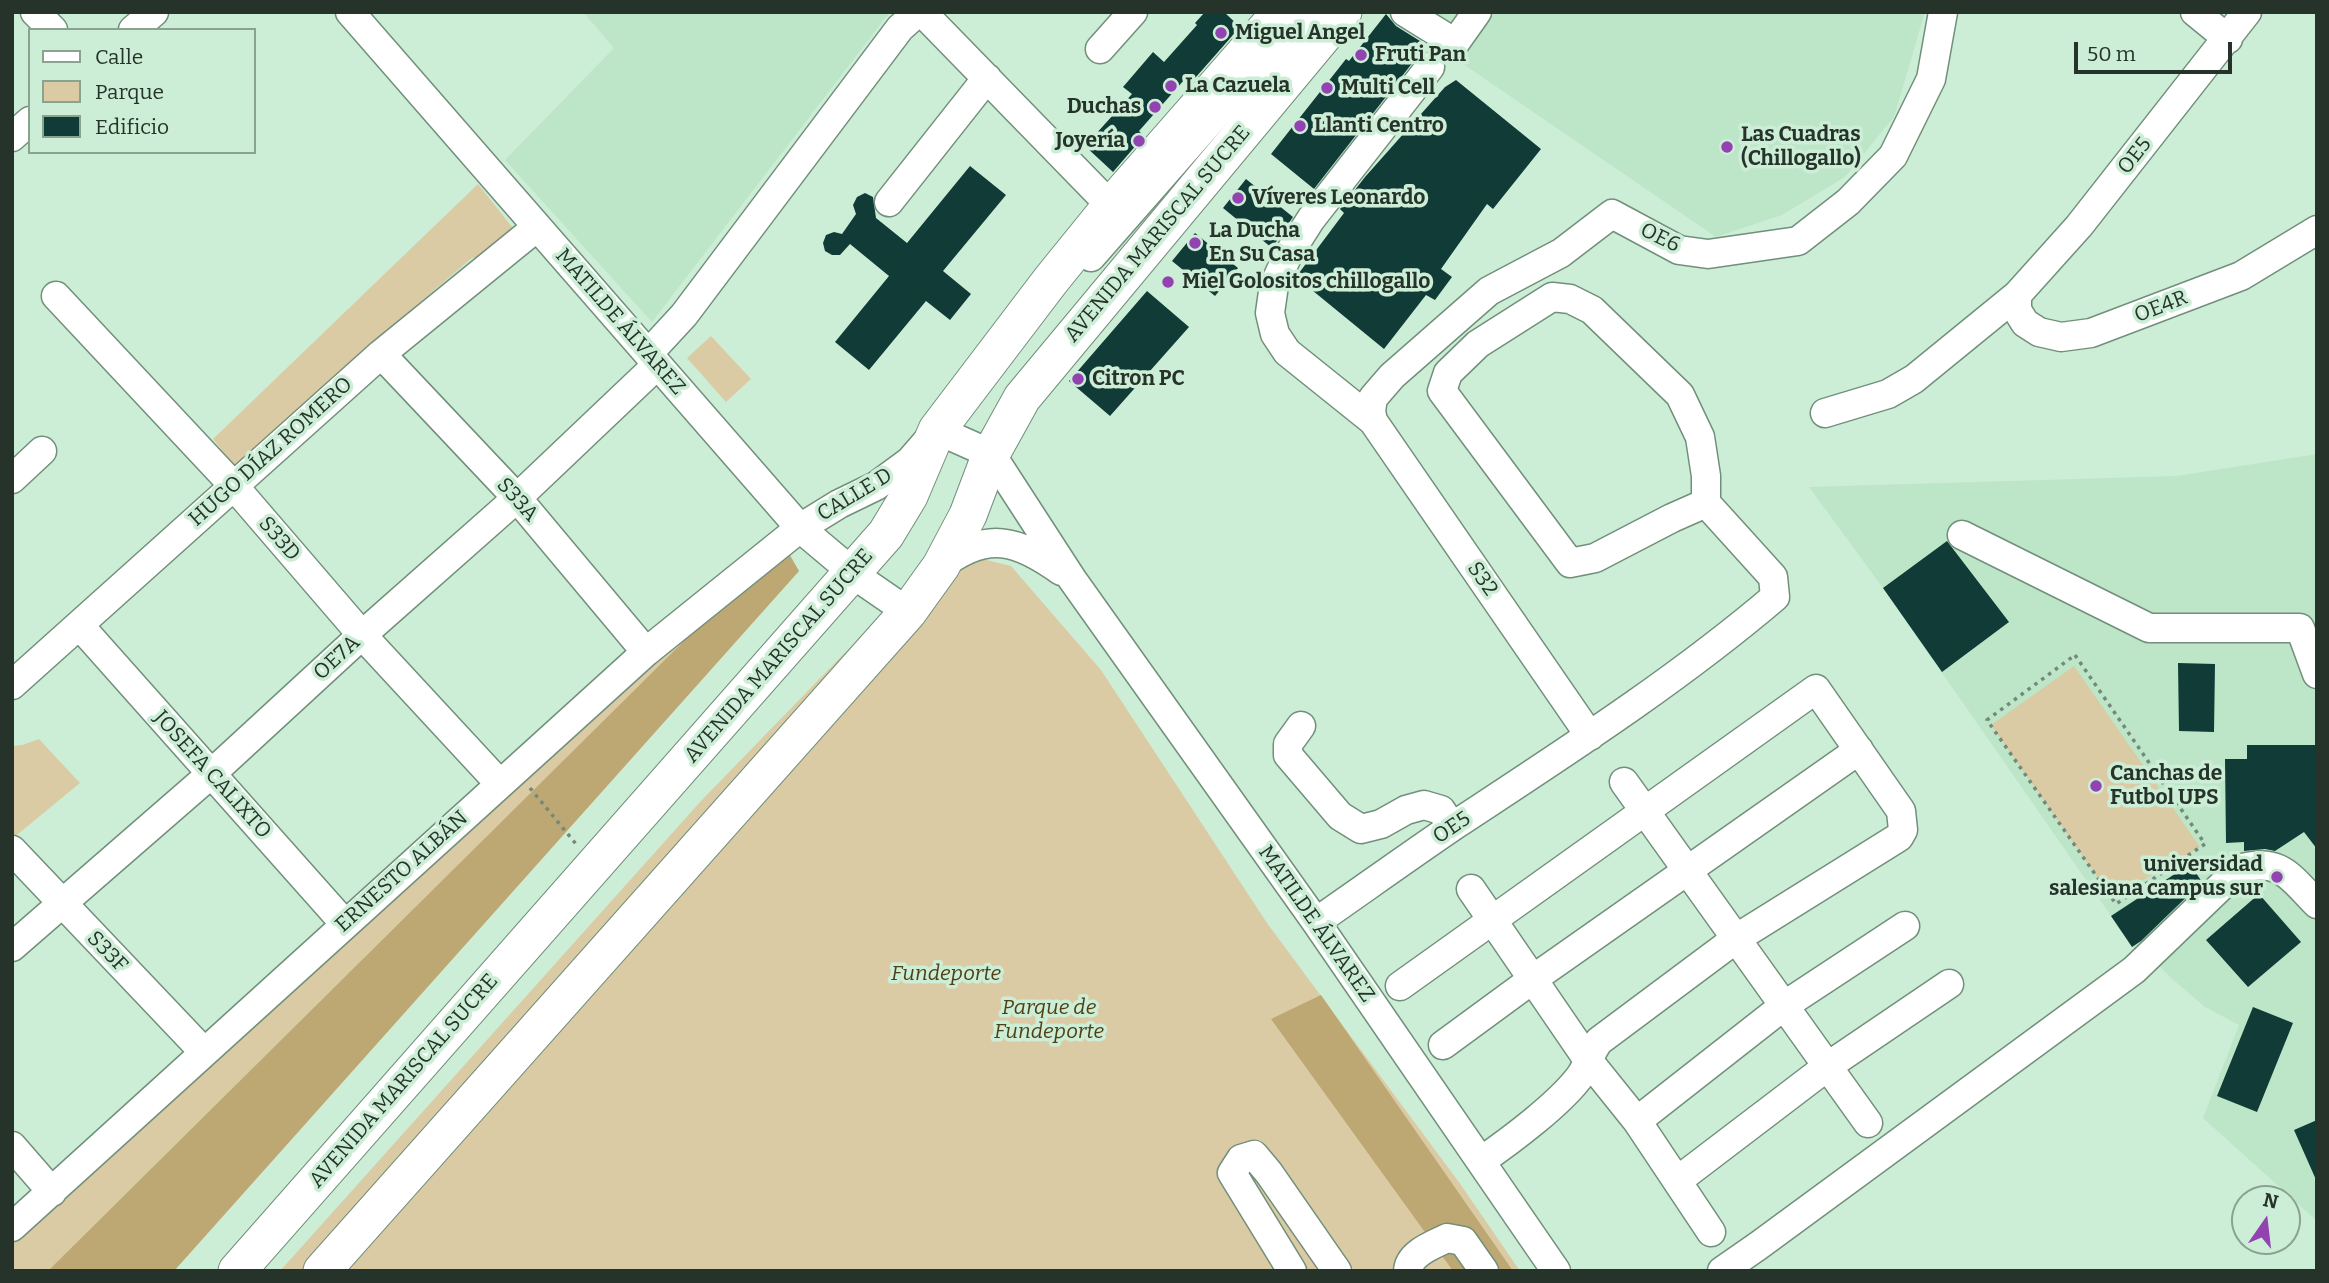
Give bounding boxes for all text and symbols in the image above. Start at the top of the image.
place label: Miguel Angel [1235,20,1365,46]
marker: Miguel Angel [1213,25,1229,41]
legend [28,28,256,154]
scale bar [2077,28,2234,72]
text: 50 m [2087,41,2136,67]
place label: Fruti Pan [1375,42,1466,68]
text: Calle [95,44,143,70]
marker: Fruti Pan [1353,47,1369,63]
place label: La Cazuela [1185,73,1290,99]
place label: Multi Cell [1341,75,1435,101]
marker: La Cazuela [1163,78,1179,94]
text: Parque [95,79,164,105]
marker: Multi Cell [1319,80,1335,96]
place label: Duchas [1067,94,1141,120]
marker: Duchas [1147,99,1163,115]
place label: Llanti Centro [1314,113,1444,139]
text: Edificio [95,114,169,140]
marker: Llanti Centro [1292,118,1308,134]
street label: AVENIDA MARISCAL SUCRE [1060,121,1256,347]
place label: Las Cuadras (Chillogallo) [1741,122,1861,172]
place label: Joyería [1055,128,1125,154]
marker: Joyería [1131,133,1147,149]
street label: OE5 [2113,133,2157,179]
marker: Las Cuadras (Chillogallo) [1719,139,1735,155]
place label: Víveres Leonardo [1252,185,1425,211]
marker: Víveres Leonardo [1230,190,1246,206]
place label: La Ducha En Su Casa [1209,218,1315,268]
street label: OE6 [1636,218,1684,258]
marker: La Ducha En Su Casa [1187,235,1203,251]
street label: MATILDE ÁLVAREZ [550,244,690,400]
place label: Miel Golositos chillogallo [1182,269,1430,295]
marker: Miel Golositos chillogallo [1160,274,1176,290]
street label: OE4R [2131,285,2191,329]
place label: Citron PC [1092,366,1185,392]
marker: Citron PC [1070,371,1086,387]
street label: HUGO DÍAZ ROMERO [184,372,358,532]
street label: CALLE D [813,463,897,527]
street label: S33A [491,473,543,527]
street label: S33D [253,512,305,566]
street label: AVENIDA MARISCAL SUCRE [679,544,879,768]
street label: S32 [1461,557,1503,601]
street label: OE7A [309,630,365,686]
street label: JOSEFA CALIXTO [148,706,276,844]
place label: Canchas de Futbol UPS [2110,761,2222,811]
marker: Canchas de Futbol UPS [2088,778,2104,794]
street label: ERNESTO ALBÁN [331,806,473,938]
street label: OE5 [1428,806,1476,850]
street label: MATILDE ÁLVAREZ [1253,841,1379,1007]
place label: universidad salesiana campus sur [2049,852,2263,902]
marker: universidad salesiana campus sur [2269,869,2285,885]
street label: S33F [82,926,132,978]
park label: Fundeporte [891,961,1001,987]
street label: AVENIDA MARISCAL SUCRE [304,969,504,1193]
park label: Parque de Fundeporte [994,995,1104,1045]
north arrow [2231,1185,2301,1255]
text: N [2261,1188,2281,1214]

